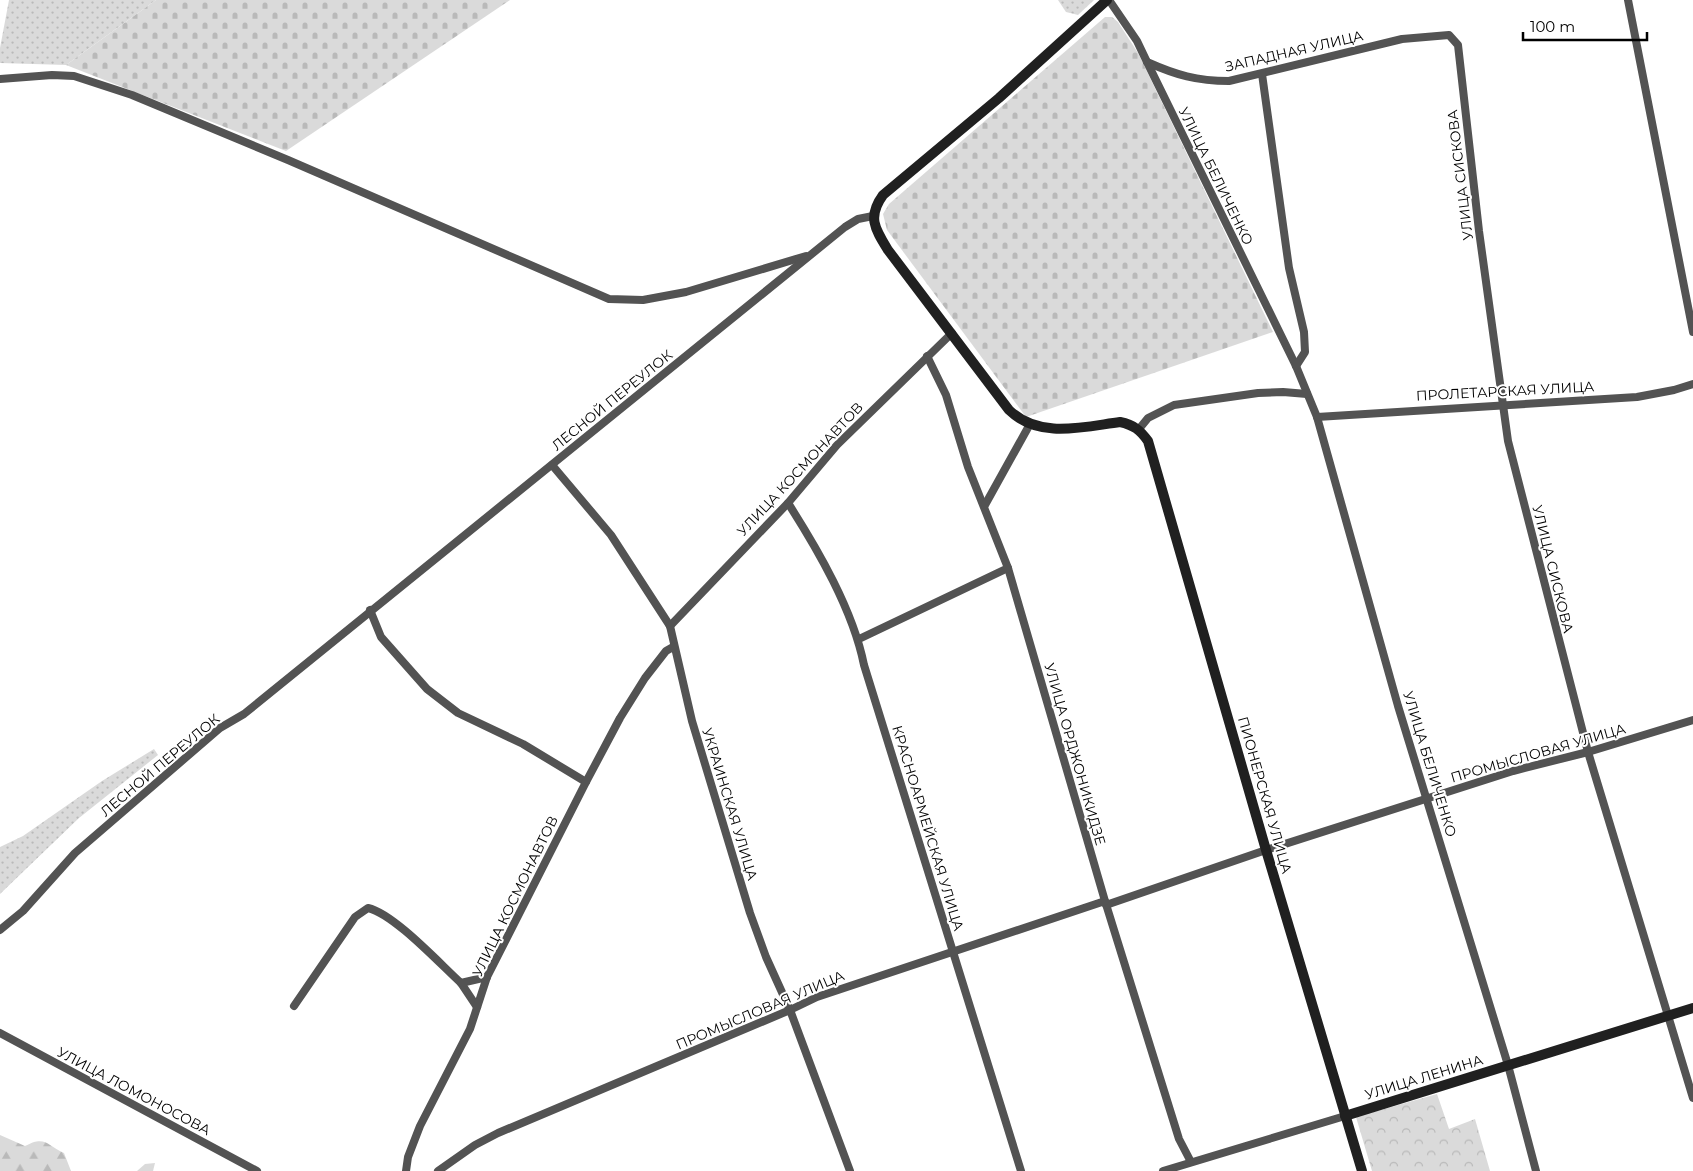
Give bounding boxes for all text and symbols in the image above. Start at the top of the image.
scale bar [1523,10,1647,42]
text: 100 m [1530,17,1575,36]
street label: ЗАПАДНАЯ УЛИЦА [1223,26,1365,76]
street label: УЛИЦА БЕЛИЧЕНКО [1175,104,1257,248]
street label: УЛИЦА СИСКОВА [1443,108,1477,241]
street label: ЛЕСНОЙ ПЕРЕУЛОК [548,346,676,454]
street label: ПРОЛЕТАРСКАЯ УЛИЦА [1415,377,1595,405]
street label: УЛИЦА КОСМОНАВТОВ [733,398,867,540]
street label: УЛИЦА СИСКОВА [1528,503,1578,635]
street label: УЛИЦА ОРДЖОНИКИДЗЕ [1040,661,1110,847]
street label: УЛИЦА БЕЛИЧЕНКО [1399,689,1461,839]
street label: ЛЕСНОЙ ПЕРЕУЛОК [97,710,224,820]
street label: ПИОНЕРСКАЯ УЛИЦА [1234,714,1296,876]
street label: ПРОМЫСЛОВАЯ УЛИЦА [1448,719,1628,787]
street label: КРАСНОАРМЕЙСКАЯ УЛИЦА [888,723,968,933]
street label: УКРАИНСКАЯ УЛИЦА [698,726,762,883]
street label: УЛИЦА КОСМОНАВТОВ [468,813,562,979]
street label: ПРОМЫСЛОВАЯ УЛИЦА [673,966,847,1054]
street label: УЛИЦА ЛОМОНОСОВА [54,1043,214,1139]
street label: УЛИЦА ЛЕНИНА [1363,1050,1486,1104]

